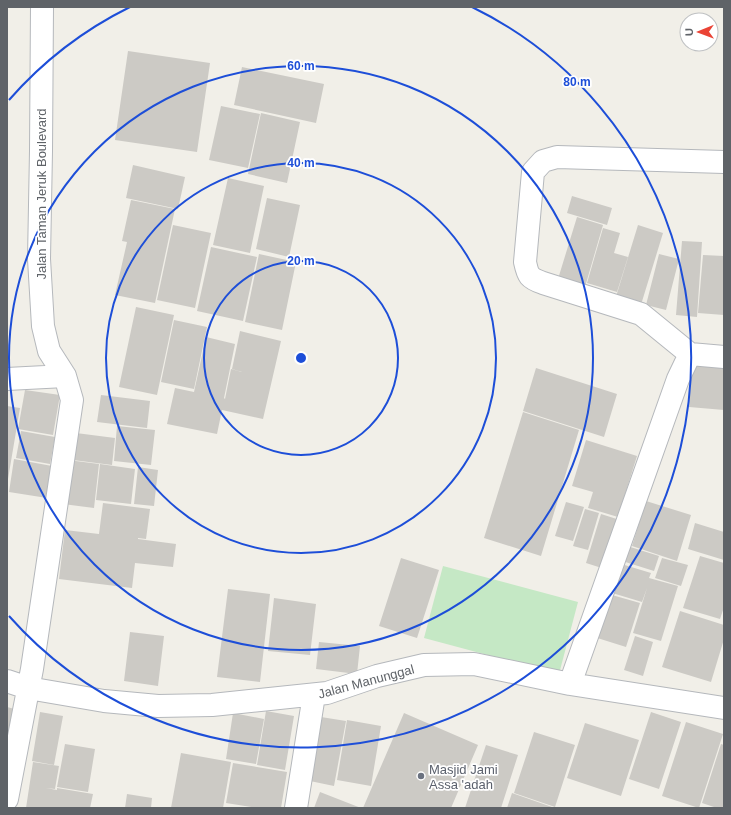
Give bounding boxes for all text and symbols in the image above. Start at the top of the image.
north arrow [679,12,719,52]
text: U [683,28,695,36]
text: 60 m [287,59,315,73]
text: 80 m [563,75,591,89]
street label: Jalan Taman Jeruk Boulevard [34,108,49,280]
text: 40 m [287,156,315,170]
text: 20 m [287,254,315,268]
centre of rings [294,351,308,365]
street label: Jalan Manunggal [316,661,416,702]
place label: Masjid Jami Assa 'adah [429,762,498,792]
marker: Masjid Jami Assa 'adah [416,771,426,781]

